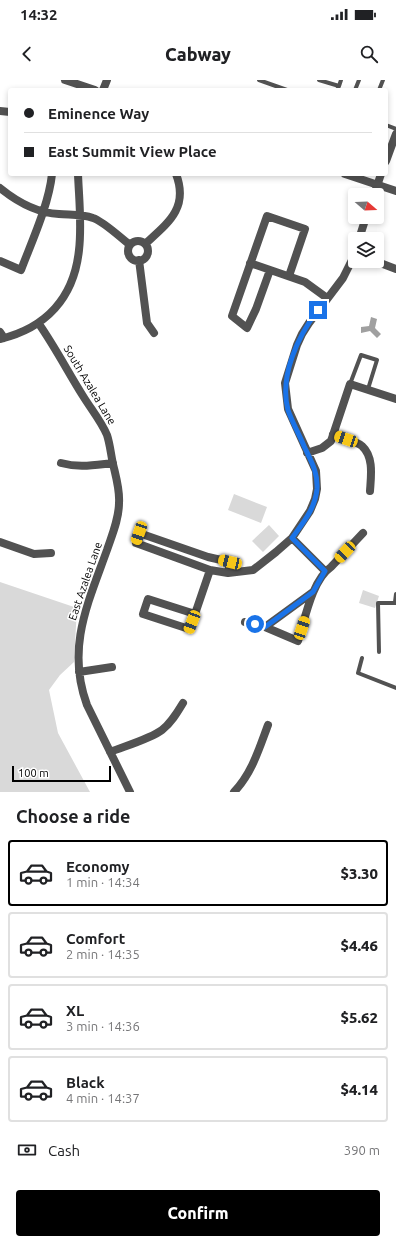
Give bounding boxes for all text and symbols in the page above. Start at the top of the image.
text: 14:32 [20,6,58,23]
icon: back [16,43,38,65]
icon: search [358,43,380,65]
text: Cabway [165,44,231,64]
text: Eminence Way [48,105,149,122]
text: East Summit View Place [48,143,217,160]
north arrow [348,188,384,224]
map controls [348,188,384,268]
button: layers [348,232,384,268]
route end [309,301,327,319]
street label: South Azalea Lane [62,343,118,427]
car [333,429,359,449]
car [129,520,149,546]
car [332,539,358,565]
street label: East Azalea Lane [66,540,104,622]
car [217,553,243,571]
car [182,609,202,635]
route start [246,615,264,633]
car [293,615,311,641]
scale bar [12,764,111,783]
text: 100 m [18,767,49,779]
text: Choose a ride [16,806,130,826]
icon: car [18,855,54,891]
text: Economy [66,858,130,875]
text: $3.30 [340,865,378,882]
text: 1 min · 14:34 [66,875,140,889]
icon: car [18,927,54,963]
text: Comfort [66,930,125,947]
text: $4.46 [340,937,378,954]
text: 2 min · 14:35 [66,947,140,961]
icon: car [18,999,54,1035]
text: XL [66,1002,84,1019]
text: $5.62 [340,1009,378,1026]
text: 3 min · 14:36 [66,1019,140,1033]
icon: car [18,1071,54,1107]
text: Black [66,1074,105,1091]
text: $4.14 [340,1081,378,1098]
text: 4 min · 14:37 [66,1091,140,1105]
icon: cash [16,1139,38,1161]
text: Cash [48,1142,80,1159]
text: 390 m [344,1143,380,1157]
button: Confirm [16,1190,380,1236]

